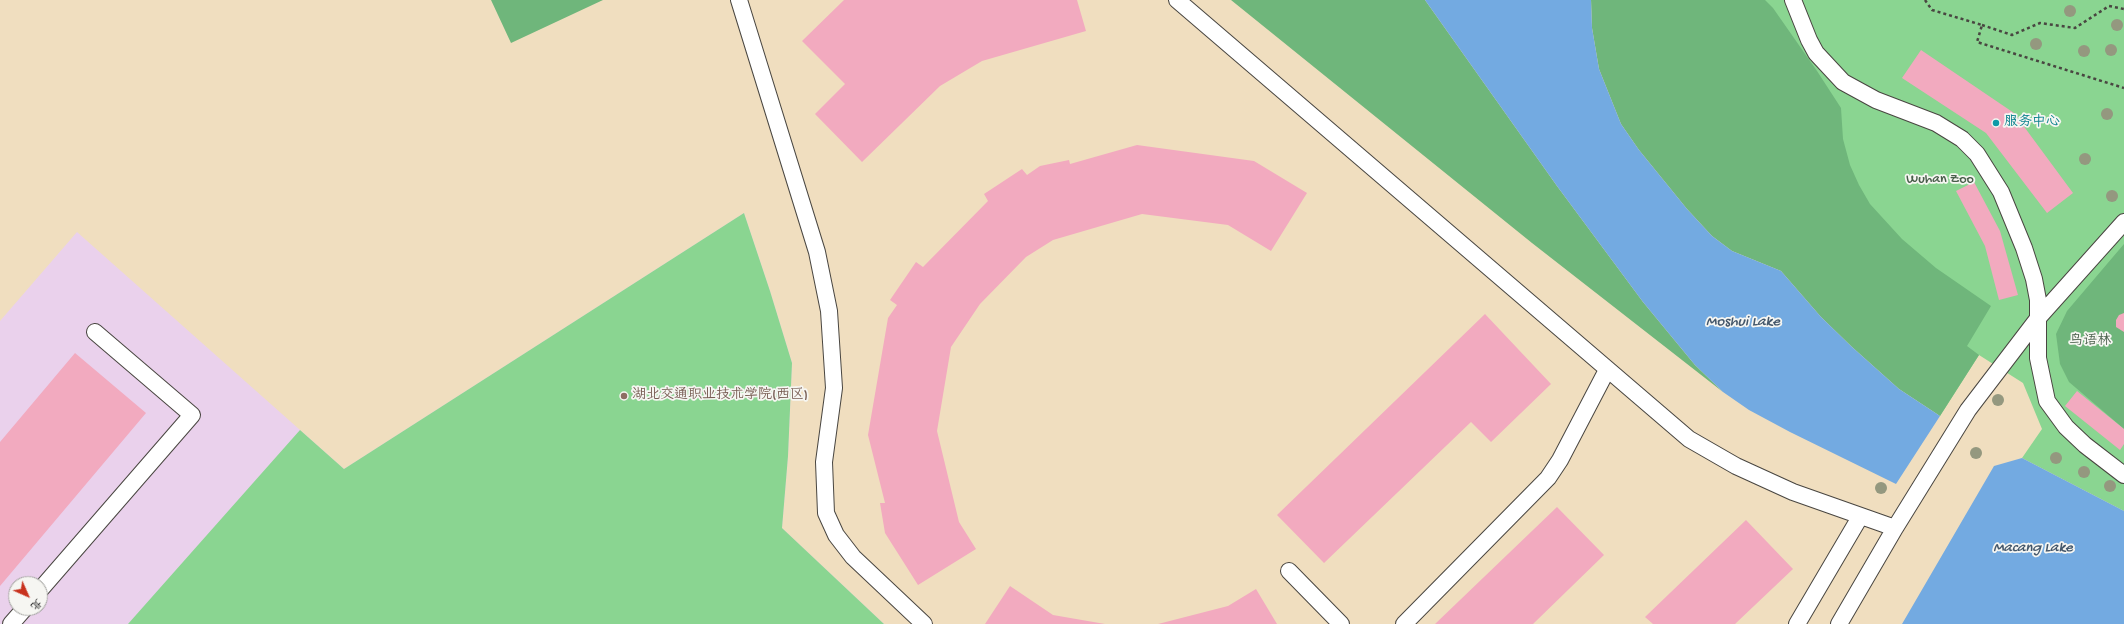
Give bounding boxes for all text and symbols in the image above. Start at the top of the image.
place label: 服务中心 [2004,115,2060,131]
marker: 服务中心 [1991,118,2001,128]
park label: Wuhan Zoo [1906,172,1974,188]
water label: Moshui Lake [1706,314,1780,332]
park label: 鸟语林 [2069,334,2111,350]
place label: 湖北交通职业技术学院(西区) [632,388,808,404]
marker: 湖北交通职业技术学院(西区) [619,391,629,401]
water label: Macang Lake [1993,540,2073,558]
north arrow [8,576,48,616]
text: 北 [28,596,44,612]

